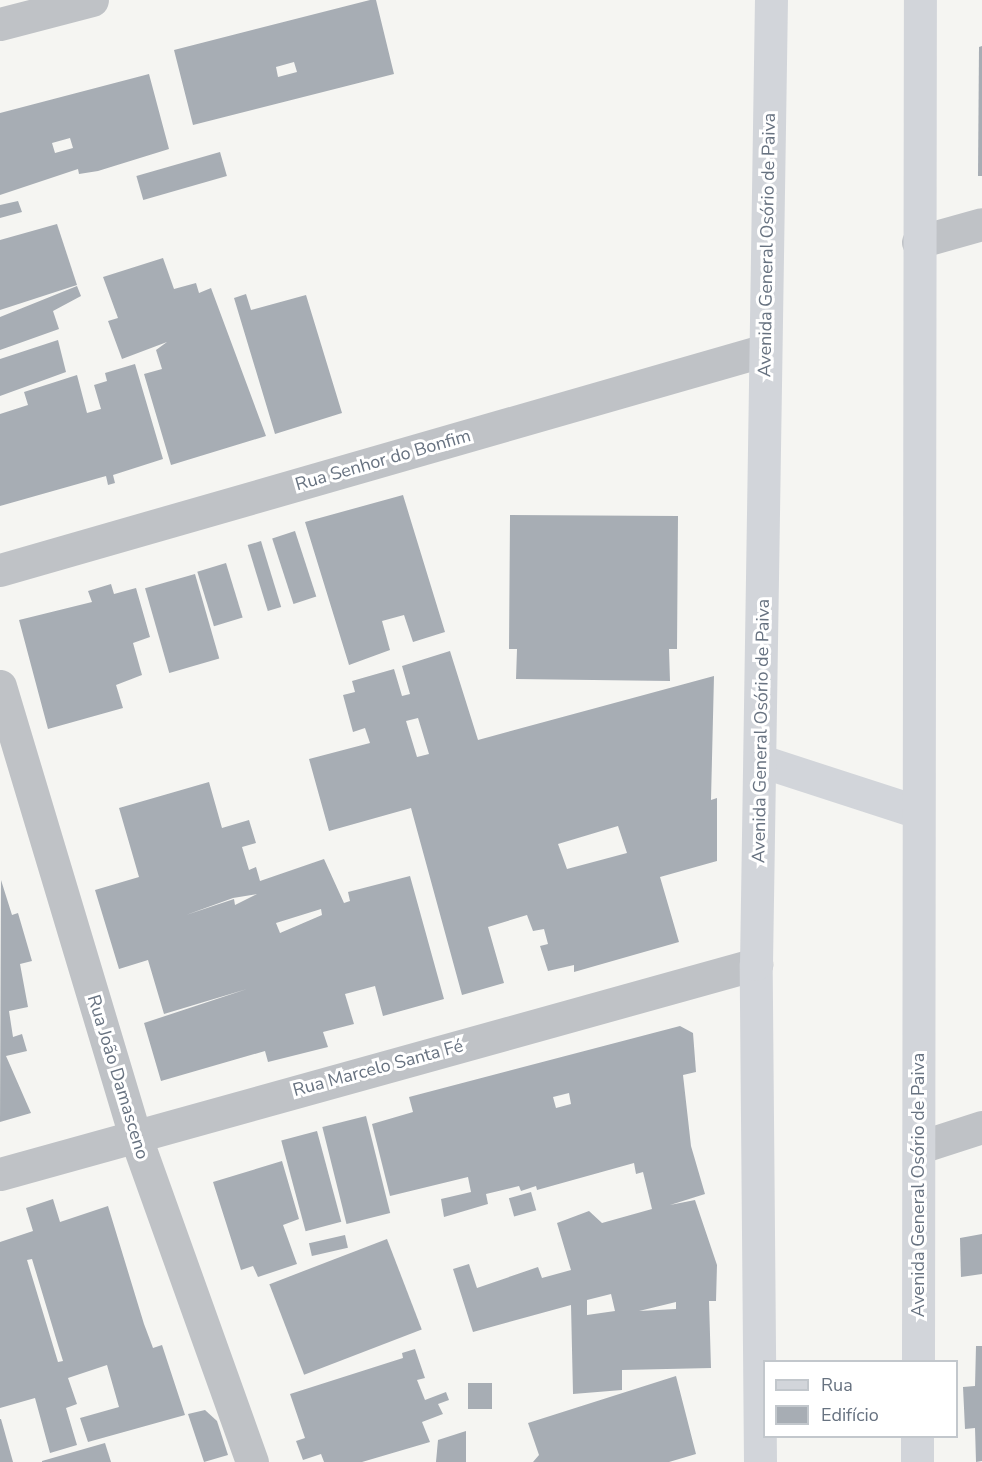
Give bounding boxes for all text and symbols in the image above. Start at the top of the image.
street label: Avenida General Osório de Paiva [754,113,780,377]
street label: Rua Senhor do Bonfim [293,425,473,495]
street label: Avenida General Osório de Paiva [748,599,774,863]
street label: Rua João Damasceno [83,992,153,1162]
street label: Rua Marcelo Santa Fé [290,1035,466,1101]
street label: Avenida General Osório de Paiva [907,1053,929,1317]
legend [763,1360,958,1438]
text: Rua [821,1373,853,1397]
text: Edifício [821,1403,879,1427]

